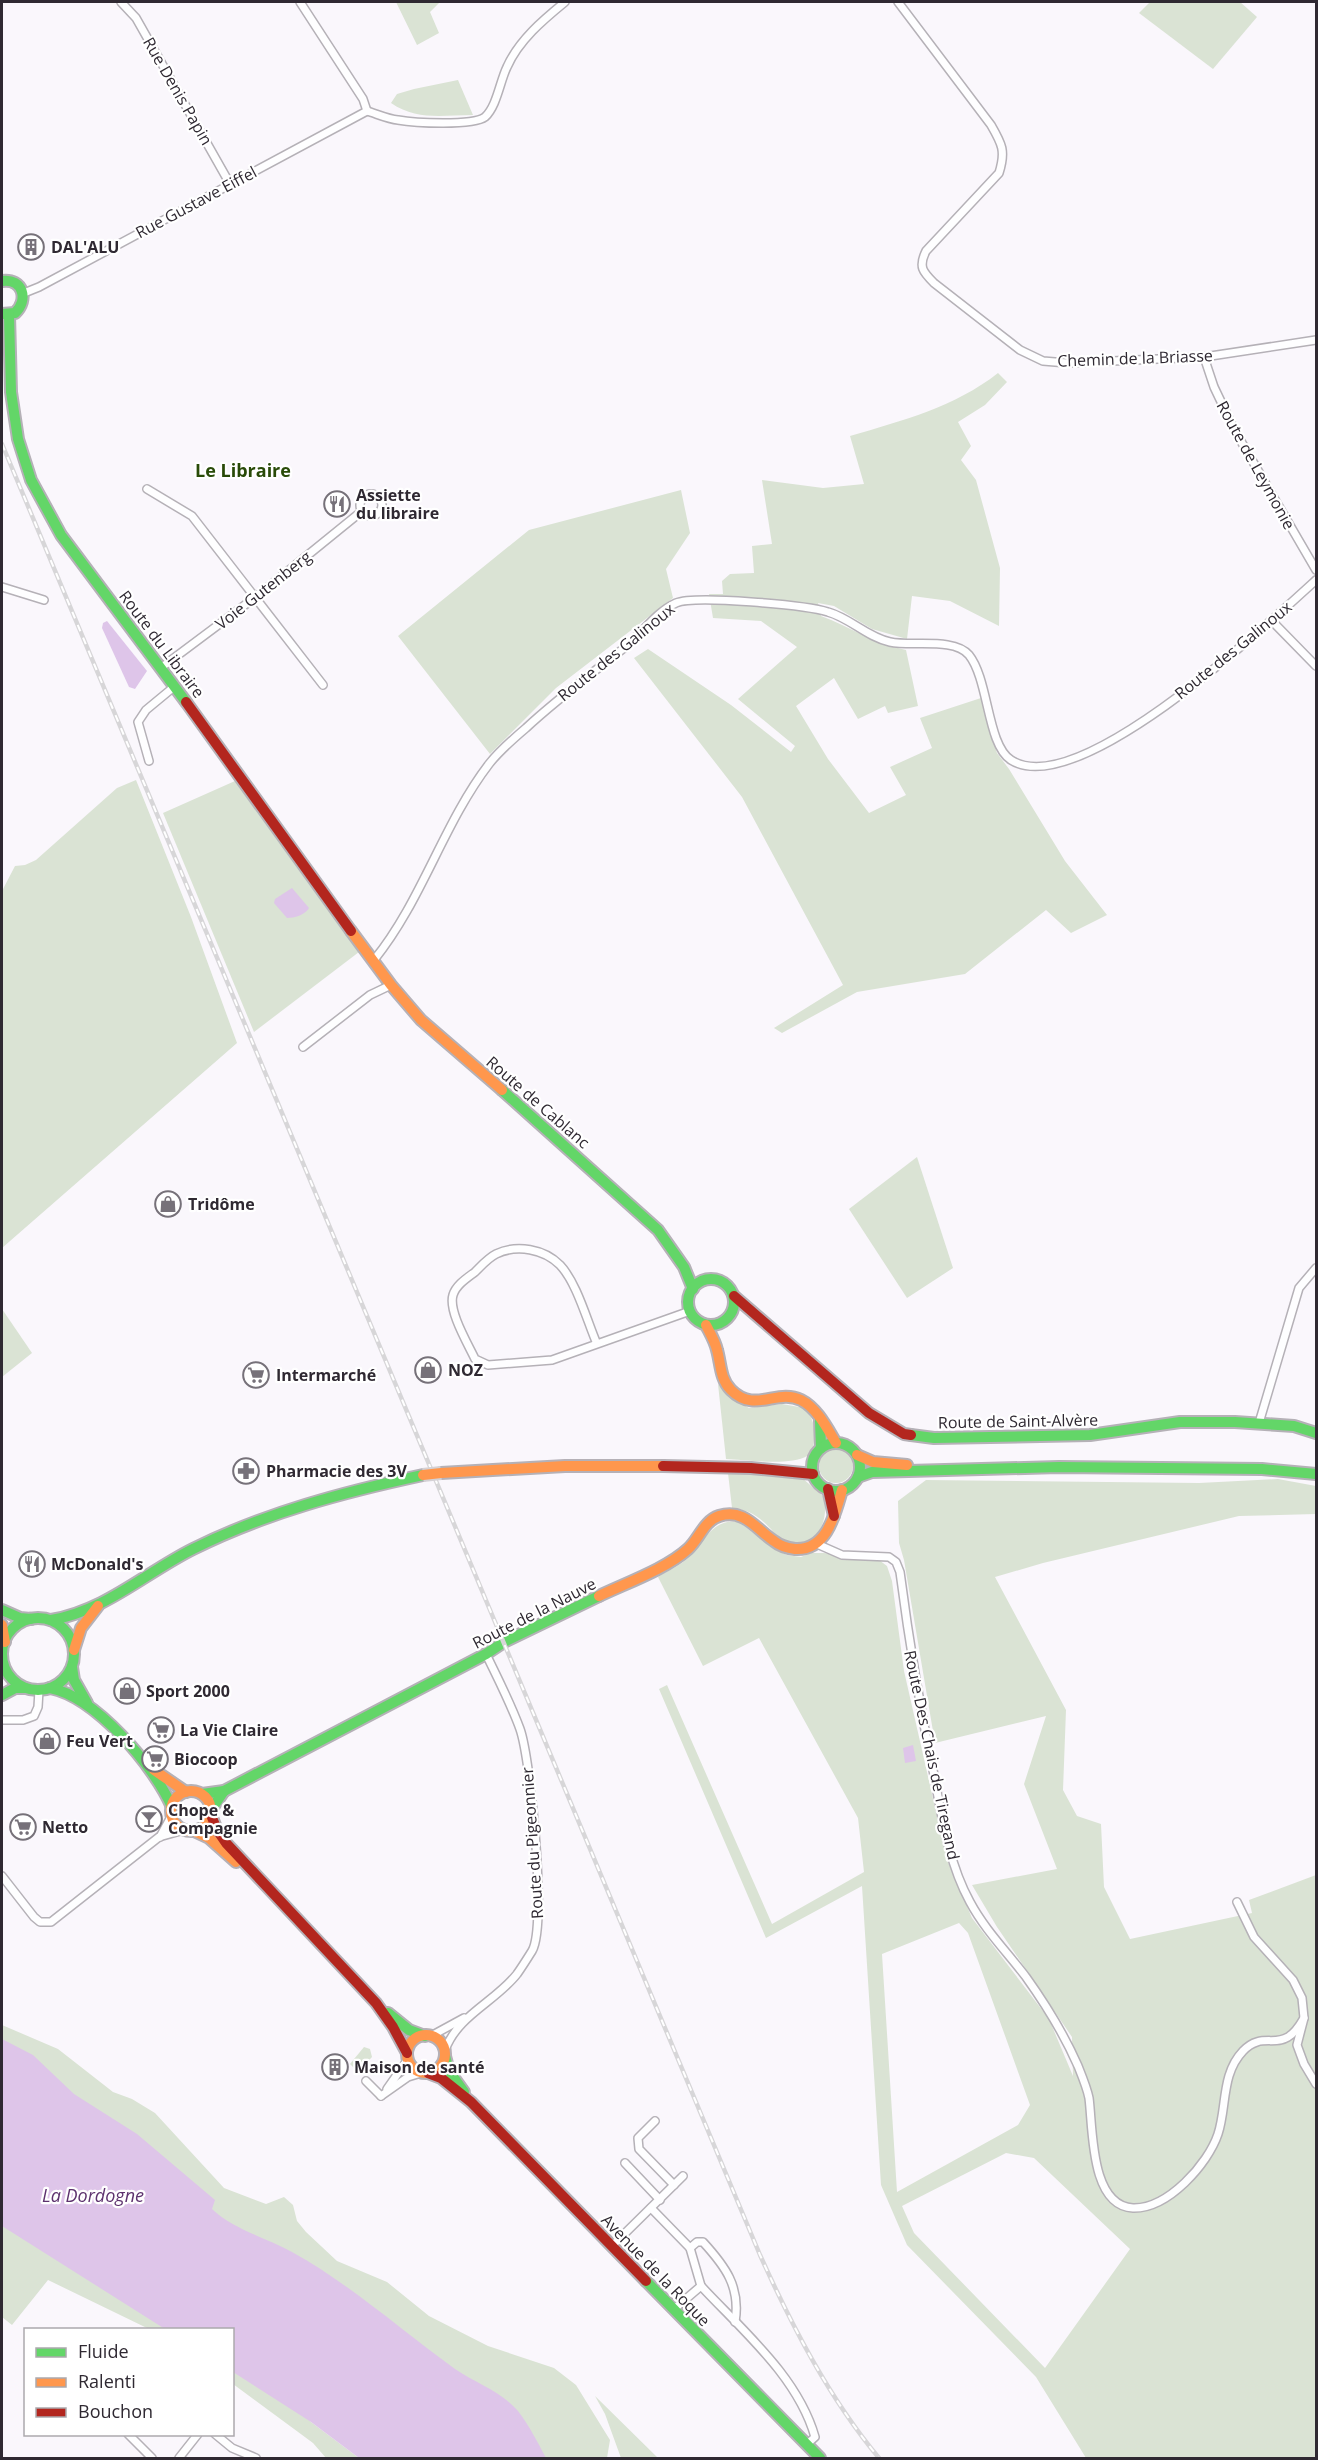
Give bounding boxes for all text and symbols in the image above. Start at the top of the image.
street label: Rue Denis Papin [138,33,218,149]
street label: Rue Gustave Eiffel [132,161,260,243]
building icon: DAL'ALU [16,232,46,262]
place label: DAL'ALU [51,236,119,258]
street label: Chemin de la Briasse [1057,344,1213,372]
street label: Route de Leymonie [1212,397,1300,533]
district label: Le Libraire [195,458,291,482]
place label: Assiette du libraire [356,484,439,524]
restaurant icon: Assiette du libraire [322,489,352,519]
street label: Voie Gutenberg [210,545,316,634]
street label: Route du Libraire [114,586,210,702]
street label: Route des Galinoux [1170,595,1297,704]
street label: Route des Galinoux [553,597,680,706]
street label: Route de Cablanc [482,1051,595,1153]
shop icon: Tridôme [153,1189,183,1219]
place label: Tridôme [188,1193,255,1215]
shop icon: NOZ [413,1355,443,1385]
place label: NOZ [448,1359,483,1381]
supermarket icon: Intermarché [241,1360,271,1390]
place label: Intermarché [276,1364,376,1386]
street label: Route de Saint-Alvère [938,1409,1098,1433]
pharmacy icon: Pharmacie des 3V [231,1456,261,1486]
place label: Pharmacie des 3V [266,1460,407,1482]
restaurant icon: McDonald's [17,1549,47,1579]
place label: McDonald's [51,1553,144,1575]
street label: Route de la Nauve [468,1572,600,1654]
street label: Route Des Chais de Tiregand [899,1648,965,1862]
shop icon: Sport 2000 [112,1676,142,1706]
place label: Sport 2000 [146,1680,230,1702]
supermarket icon: La Vie Claire [146,1715,176,1745]
place label: La Vie Claire [180,1719,278,1741]
shop icon: Feu Vert [32,1726,62,1756]
place label: Feu Vert [66,1730,133,1752]
supermarket icon: Biocoop [140,1744,170,1774]
place label: Biocoop [174,1748,238,1770]
street label: Route du Pigeonnier [516,1766,548,1920]
place label: Chope & Compagnie [168,1799,258,1839]
bar icon: Chope & Compagnie [134,1804,164,1834]
supermarket icon: Netto [8,1812,38,1842]
place label: Netto [42,1816,88,1838]
building icon: Maison de santé [320,2052,350,2082]
place label: Maison de santé [354,2056,484,2078]
water label: La Dordogne [42,2183,144,2207]
street label: Avenue de la Roque [597,2209,715,2331]
legend [24,2328,234,2436]
text: Fluide [78,2339,129,2363]
text: Ralenti [78,2369,136,2393]
text: Bouchon [78,2399,153,2423]

